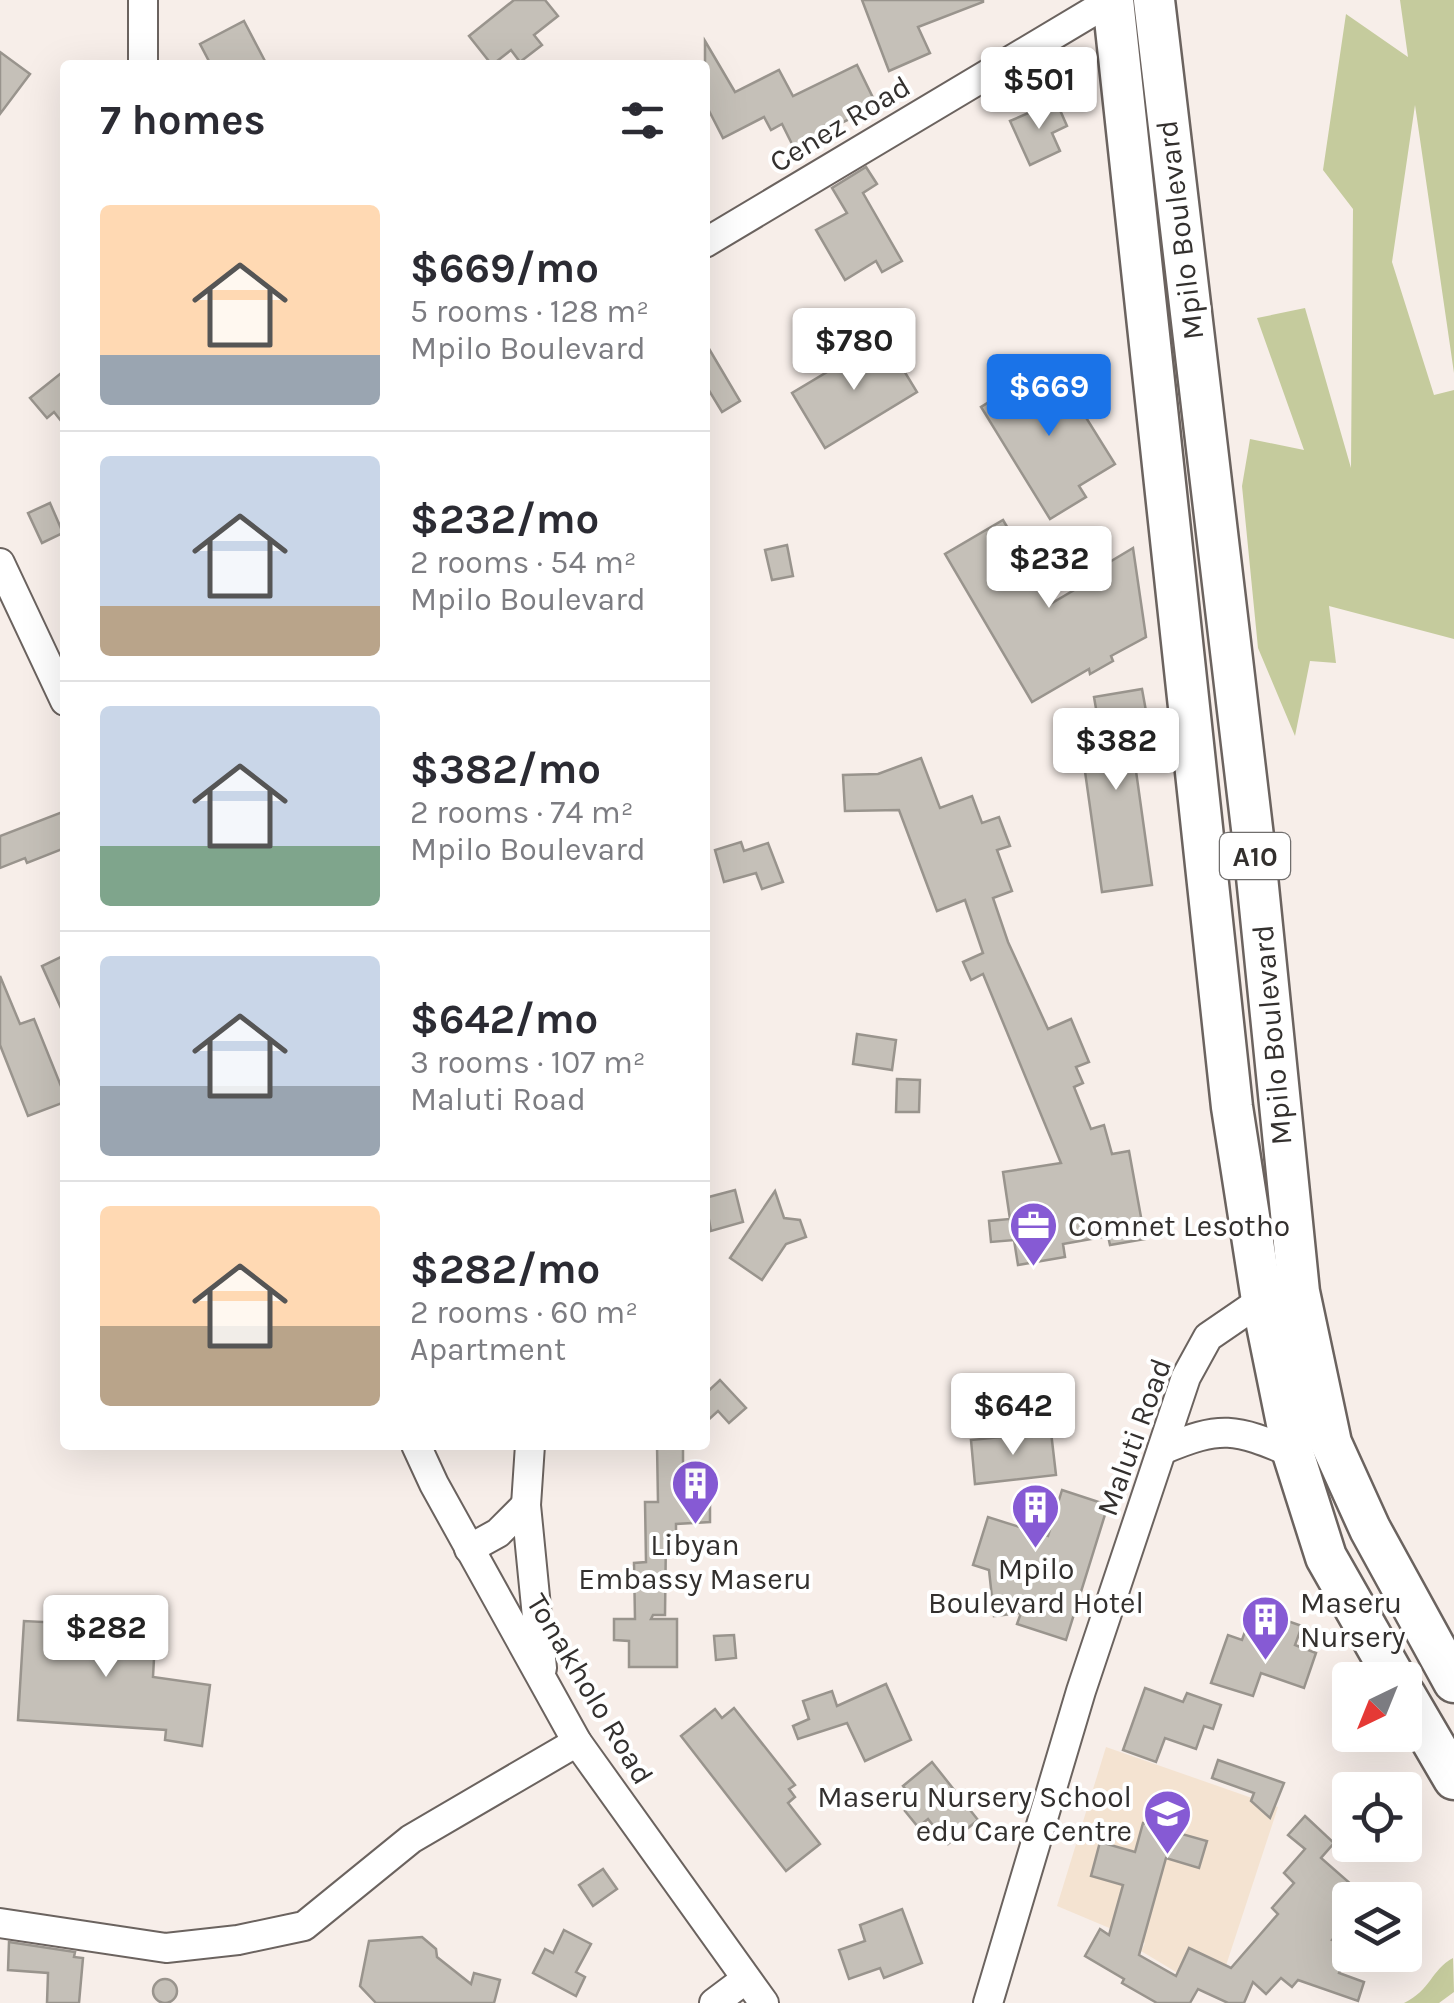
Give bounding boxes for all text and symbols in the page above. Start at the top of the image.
pin: $501 [980,47,1098,132]
text: $501 [1003,61,1075,98]
street label: Cenez Road [763,68,917,180]
icon: filters [615,93,670,148]
text: 7 homes [100,95,266,145]
street label: Mpilo Boulevard [1149,118,1211,342]
text: $669/mo [410,243,599,293]
icon: home [180,245,300,365]
text: 5 rooms · 128 m² [410,293,649,330]
pin: $780 [795,308,913,393]
text: $780 [815,322,893,359]
text: Mpilo Boulevard [410,330,646,367]
pin: $669 [990,354,1108,439]
text: $669 [1009,368,1089,405]
text: $232/mo [410,494,599,544]
icon: home [180,496,300,616]
pin: $232 [990,526,1108,611]
text: $232 [1009,540,1089,577]
text: 2 rooms · 54 m² [410,544,637,581]
text: Mpilo Boulevard [410,581,646,618]
pin: $382 [1057,708,1175,793]
text: $382 [1075,722,1157,759]
text: $382/mo [410,744,601,794]
icon: home [180,746,300,866]
text: 2 rooms · 74 m² [410,794,634,831]
text: Mpilo Boulevard [410,831,646,868]
road number: A10 [1220,833,1290,879]
street label: Mpilo Boulevard [1244,923,1300,1147]
text: $642/mo [410,994,598,1044]
icon: home [180,996,300,1116]
text: 3 rooms · 107 m² [410,1044,646,1081]
text: Maluti Road [410,1081,586,1118]
office icon: Comnet Lesotho [1007,1200,1059,1268]
place label: Comnet Lesotho [1068,1208,1290,1244]
text: $282/mo [410,1244,600,1294]
icon: home [180,1246,300,1366]
text: 2 rooms · 60 m² [410,1294,638,1331]
text: Apartment [410,1331,566,1368]
street label: Maluti Road [1089,1353,1179,1521]
pin: $642 [954,1373,1072,1458]
text: $642 [973,1387,1053,1424]
building icon: Libyan Embassy Maseru [669,1458,721,1526]
building icon: Mpilo Boulevard Hotel [1010,1482,1062,1550]
place label: Libyan Embassy Maseru [578,1527,812,1597]
place label: Mpilo Boulevard Hotel [928,1551,1144,1621]
place label: Maseru Nursery [1300,1585,1406,1655]
street label: Tonakholo Road [519,1587,661,1791]
building icon: Maseru Nursery [1239,1594,1291,1662]
pin: $282 [47,1595,165,1680]
text: $282 [65,1609,147,1646]
north arrow [1332,1662,1422,1752]
map controls [1332,1662,1422,1972]
button: locate [1332,1772,1422,1862]
place label: Maseru Nursery School edu Care Centre [817,1779,1132,1849]
school or university icon: Maseru Nursery School edu Care Centre [1141,1788,1193,1856]
button: layers [1332,1882,1422,1972]

